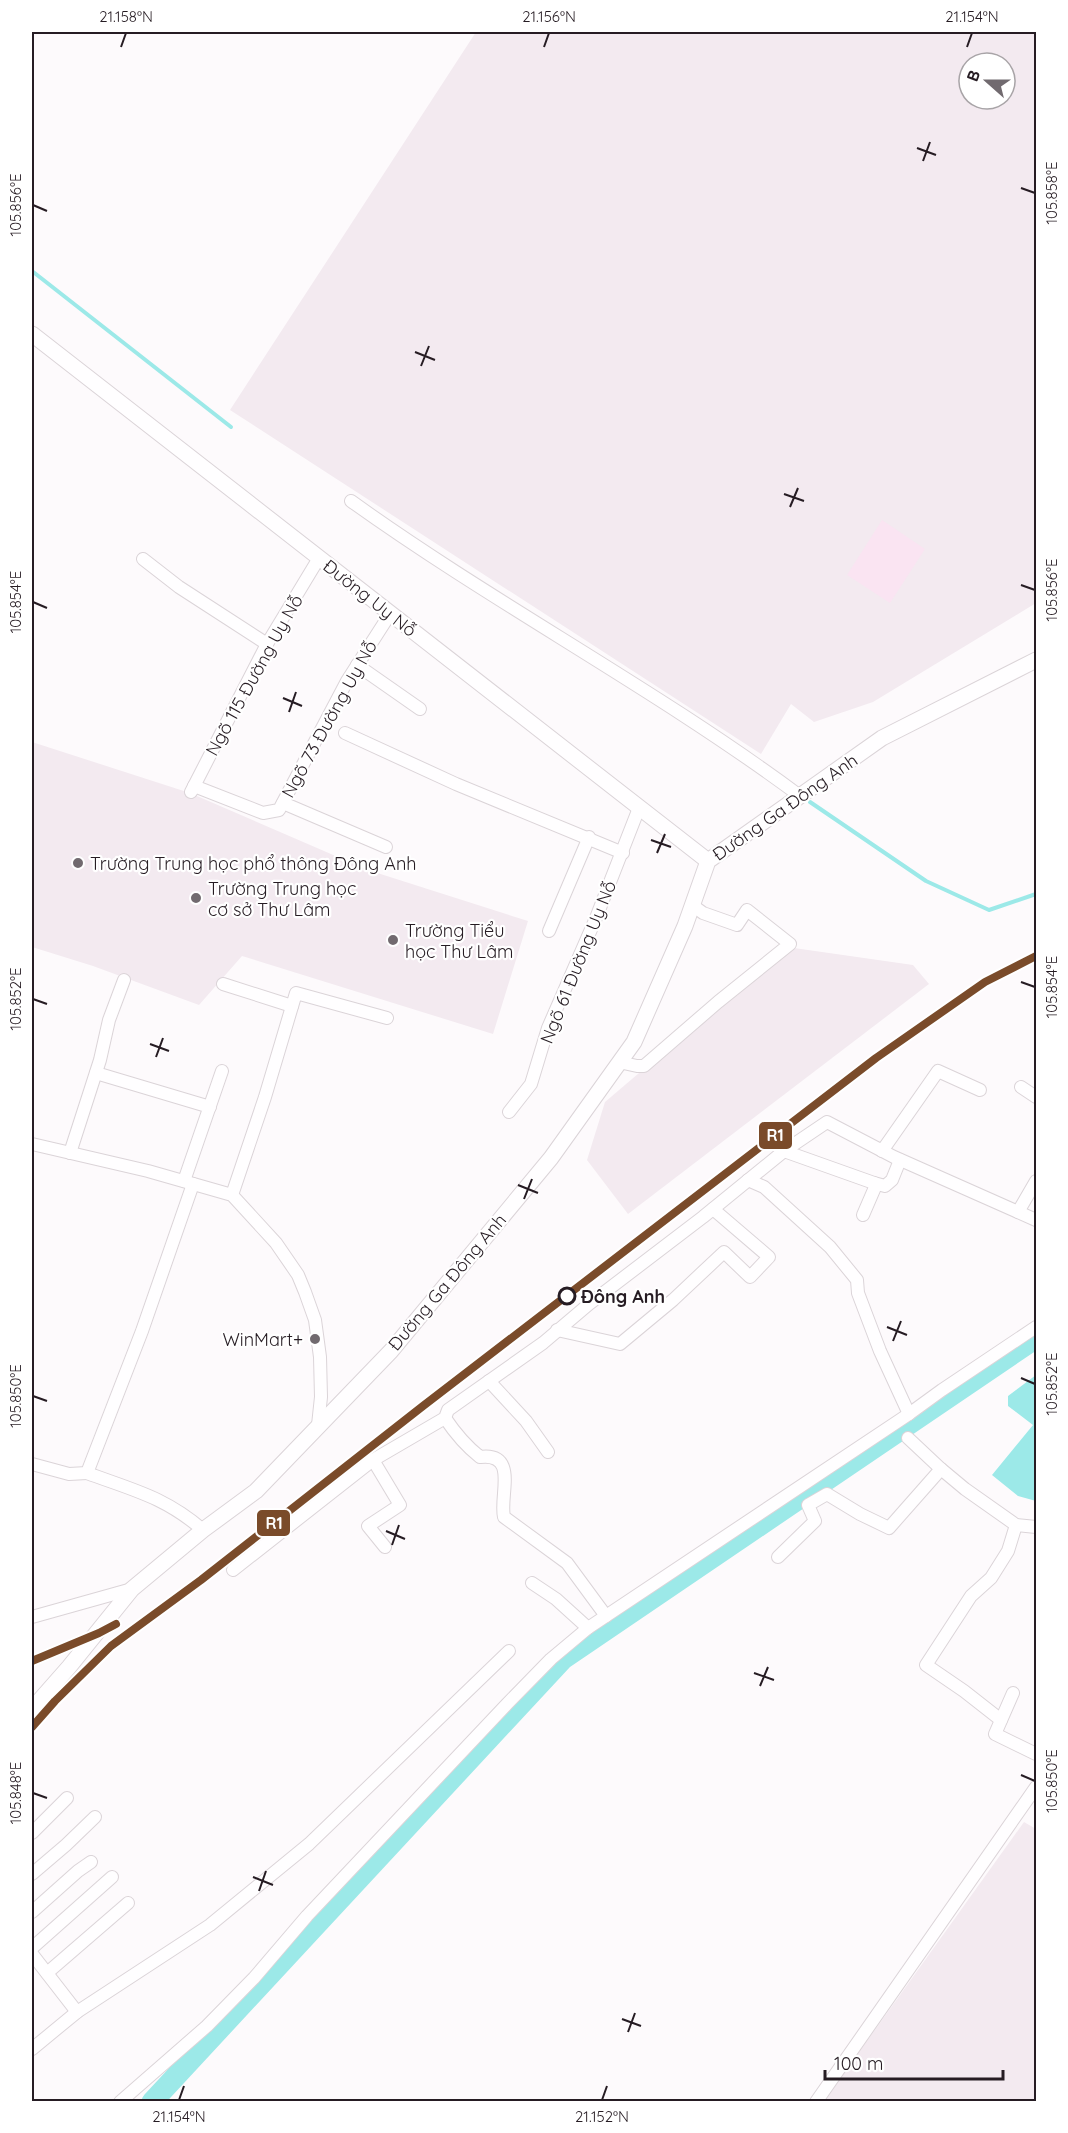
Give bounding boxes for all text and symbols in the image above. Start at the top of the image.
text: 21.158°N [99,7,153,26]
text: 21.156°N [522,7,576,26]
text: 21.154°N [945,7,999,26]
north arrow [957,51,1017,111]
text: B [962,67,984,84]
text: 105.858°E [1042,162,1061,224]
text: 105.856°E [6,174,25,236]
street label: Đường Uy Nỗ [319,554,421,642]
text: 105.856°E [1042,559,1061,621]
text: 105.854°E [6,571,25,633]
street label: Ngõ 115 Đường Uy Nỗ [200,590,308,760]
street label: Ngõ 73 Đường Uy Nỗ [276,636,382,802]
street label: Đường Ga Đông Anh [708,748,862,866]
place label: Trường Trung học phổ thông Đông Anh [90,852,417,875]
marker: Trường Trung học phổ thông Đông Anh [71,856,85,870]
place label: Trường Trung học cơ sở Thư Lâm [208,877,356,921]
street label: Ngõ 61 Đường Uy Nỗ [535,877,621,1047]
marker: Trường Trung học cơ sở Thư Lâm [189,891,203,905]
place label: Trường Tiểu học Thư Lâm [405,919,514,963]
marker: Trường Tiểu học Thư Lâm [386,933,400,947]
text: 105.854°E [1042,956,1061,1018]
text: 105.852°E [6,967,25,1031]
line badge: R1 [758,1121,793,1150]
text: R1 [766,1125,784,1145]
street label: Đường Ga Đông Anh [383,1209,511,1355]
place label: Đông Anh [580,1285,665,1308]
marker: Đông Anh [558,1287,576,1305]
place label: WinMart+ [222,1328,303,1351]
marker: WinMart+ [308,1332,322,1346]
text: 105.852°E [1042,1352,1061,1416]
text: 105.850°E [6,1364,25,1428]
line badge: R1 [256,1509,291,1537]
text: R1 [265,1513,283,1533]
text: 105.850°E [1042,1749,1061,1813]
text: 105.848°E [6,1762,25,1824]
scale bar [825,2043,1004,2081]
text: 100 m [834,2052,883,2075]
text: 21.154°N [152,2107,206,2126]
text: 21.152°N [575,2107,629,2126]

